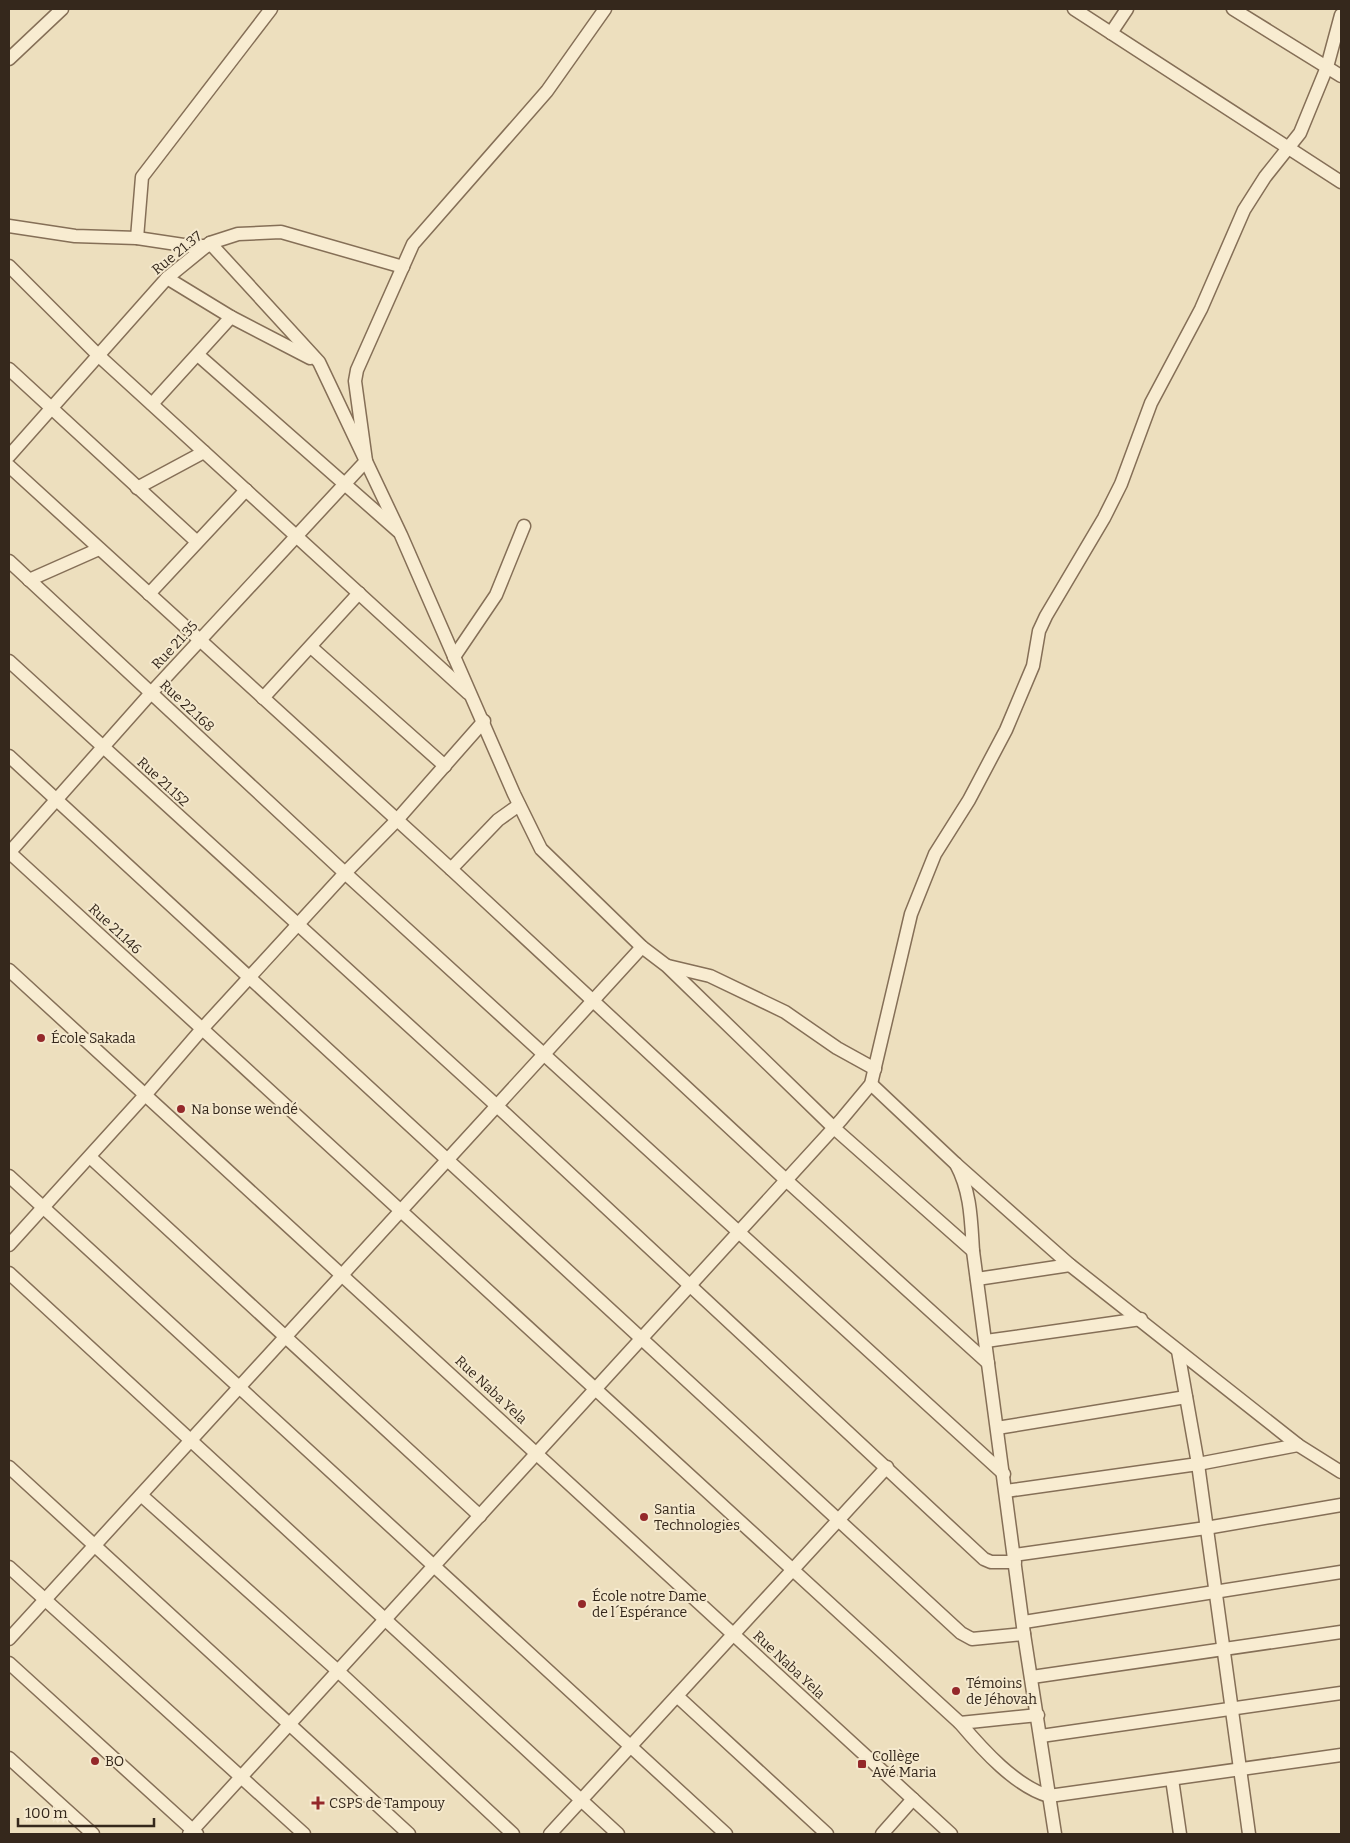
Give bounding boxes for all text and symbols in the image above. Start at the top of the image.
street label: Rue 21.37 [149,228,205,278]
street label: Rue 21.35 [148,617,202,673]
street label: Rue 22.168 [156,677,218,735]
street label: Rue 21.152 [134,754,192,810]
street label: Rue 21.146 [85,900,145,958]
place label: École Sakada [51,1029,136,1047]
marker: École Sakada [35,1032,47,1044]
place label: Na bonse wendé [191,1101,298,1118]
marker: Na bonse wendé [175,1103,187,1115]
street label: Rue Naba Yela [451,1352,531,1428]
place label: Santia Technologies [654,1501,740,1534]
marker: Santia Technologies [638,1511,650,1523]
place label: École notre Dame de l´Espérance [592,1587,707,1621]
marker: École notre Dame de l´Espérance [576,1598,588,1610]
street label: Rue Naba Yela [749,1627,829,1703]
place label: Témoins de Jéhovah [966,1675,1037,1708]
marker: Témoins de Jéhovah [950,1685,962,1697]
place label: Collège Avé Maria [872,1748,937,1781]
place label: BO [105,1753,124,1770]
marker: BO [89,1755,101,1767]
marker: Collège Avé Maria [856,1758,868,1770]
place label: CSPS de Tampouy [329,1795,446,1812]
scale bar [18,1796,154,1828]
marker: CSPS de Tampouy [311,1796,325,1810]
text: 100 m [25,1804,68,1822]

